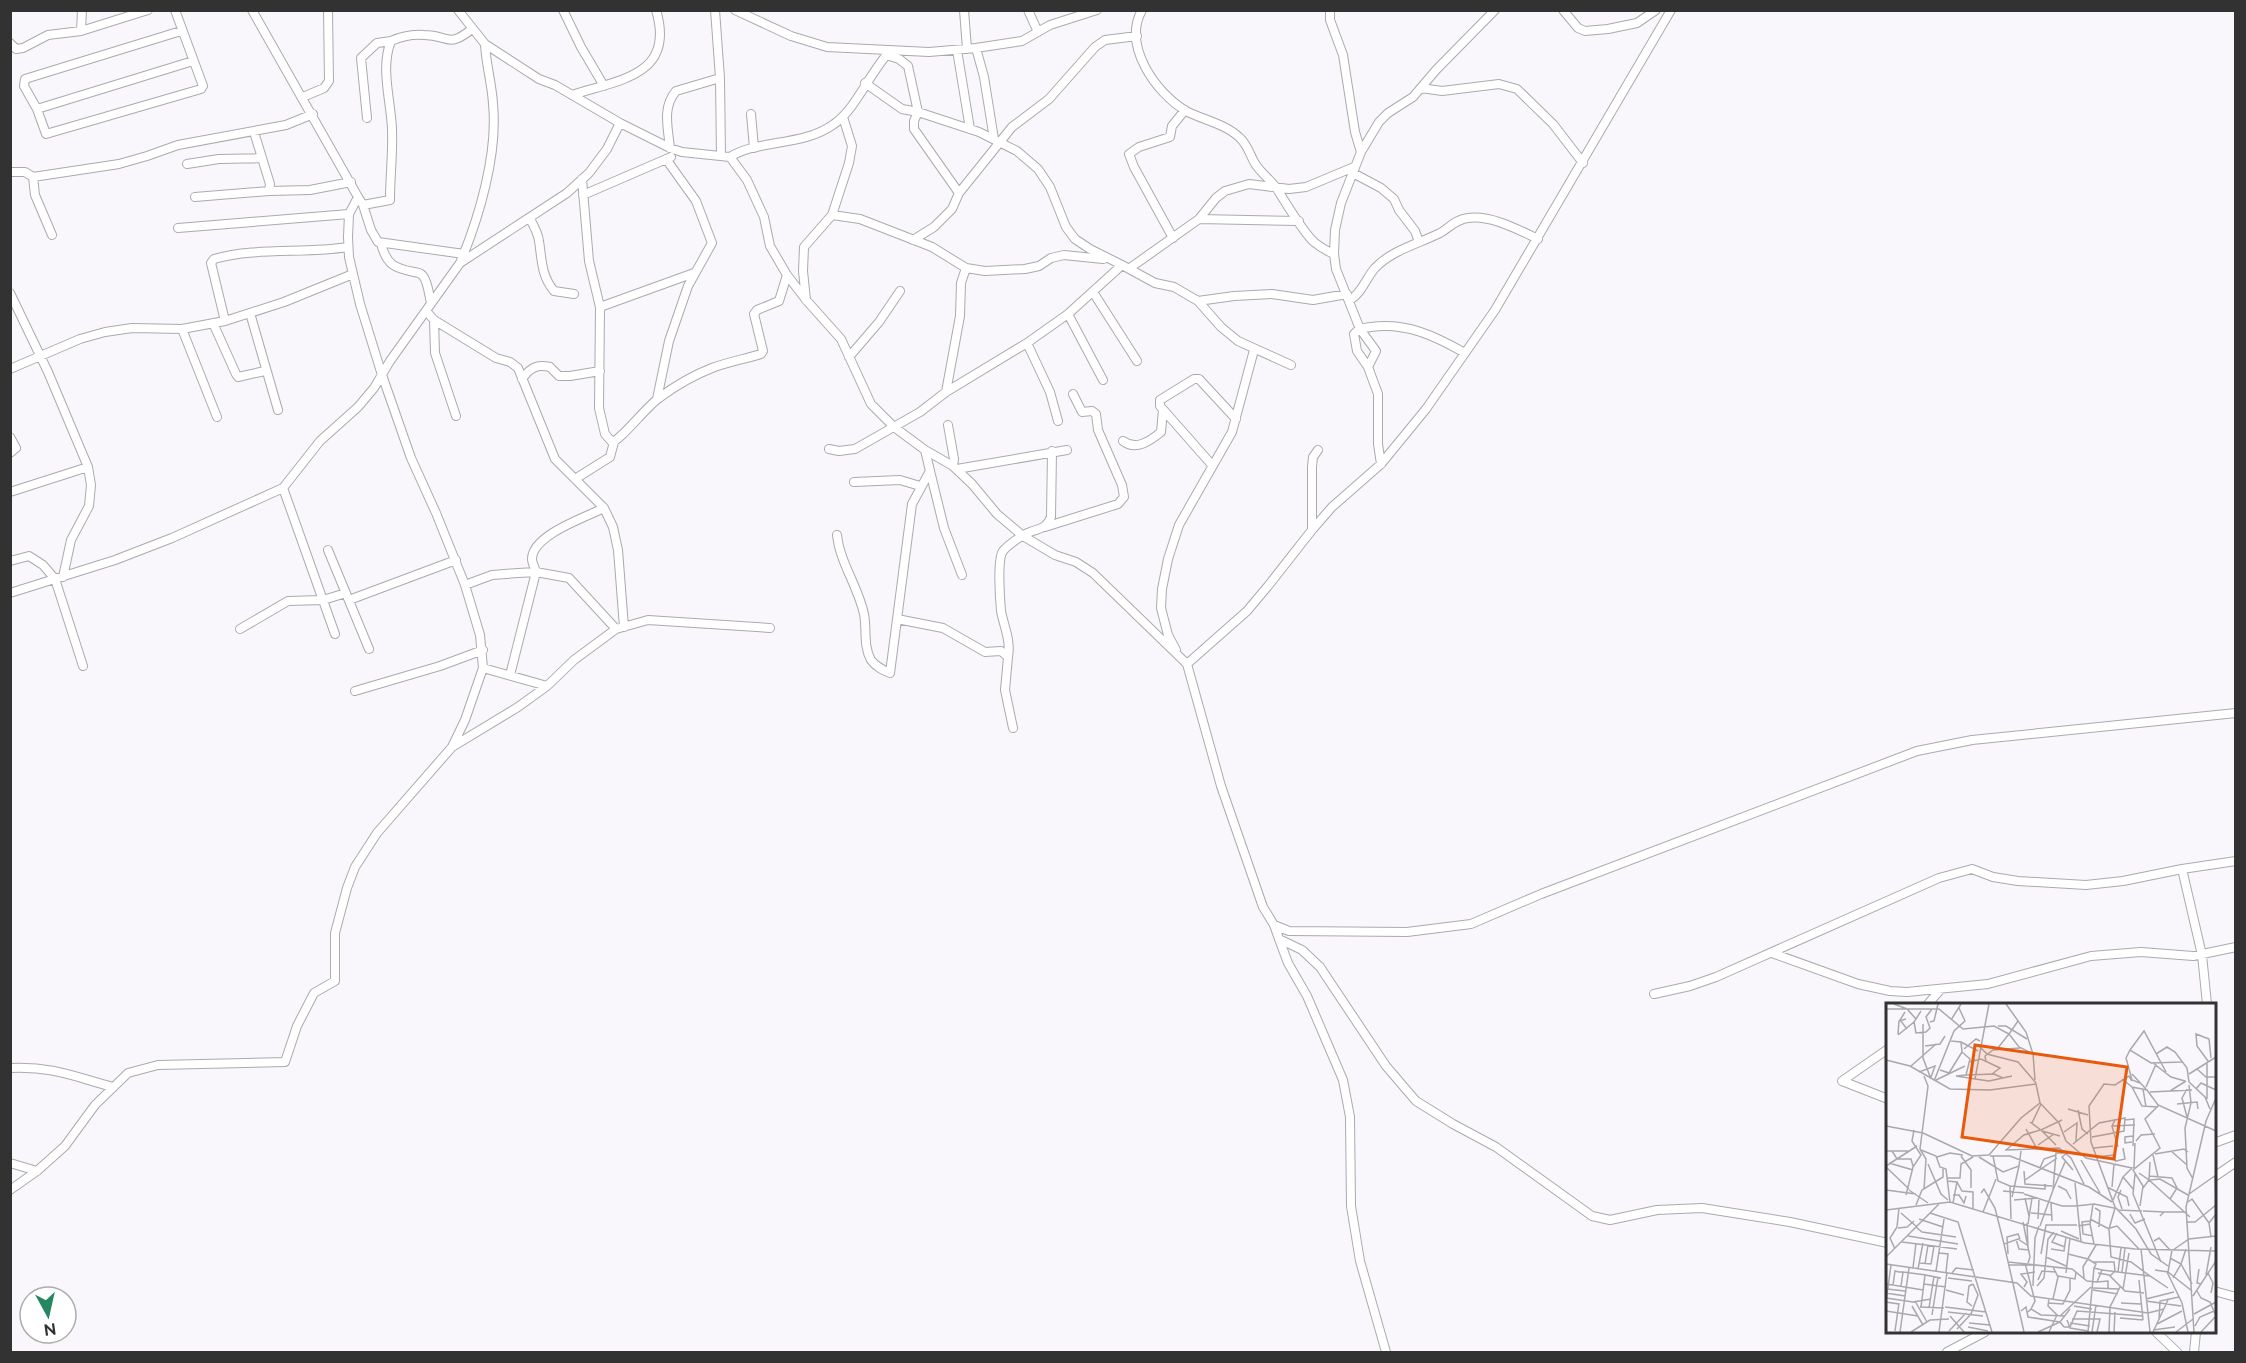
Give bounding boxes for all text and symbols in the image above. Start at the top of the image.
inset map [1886,1003,2216,1333]
north arrow [18,1285,78,1345]
text: N [43,1319,57,1340]

